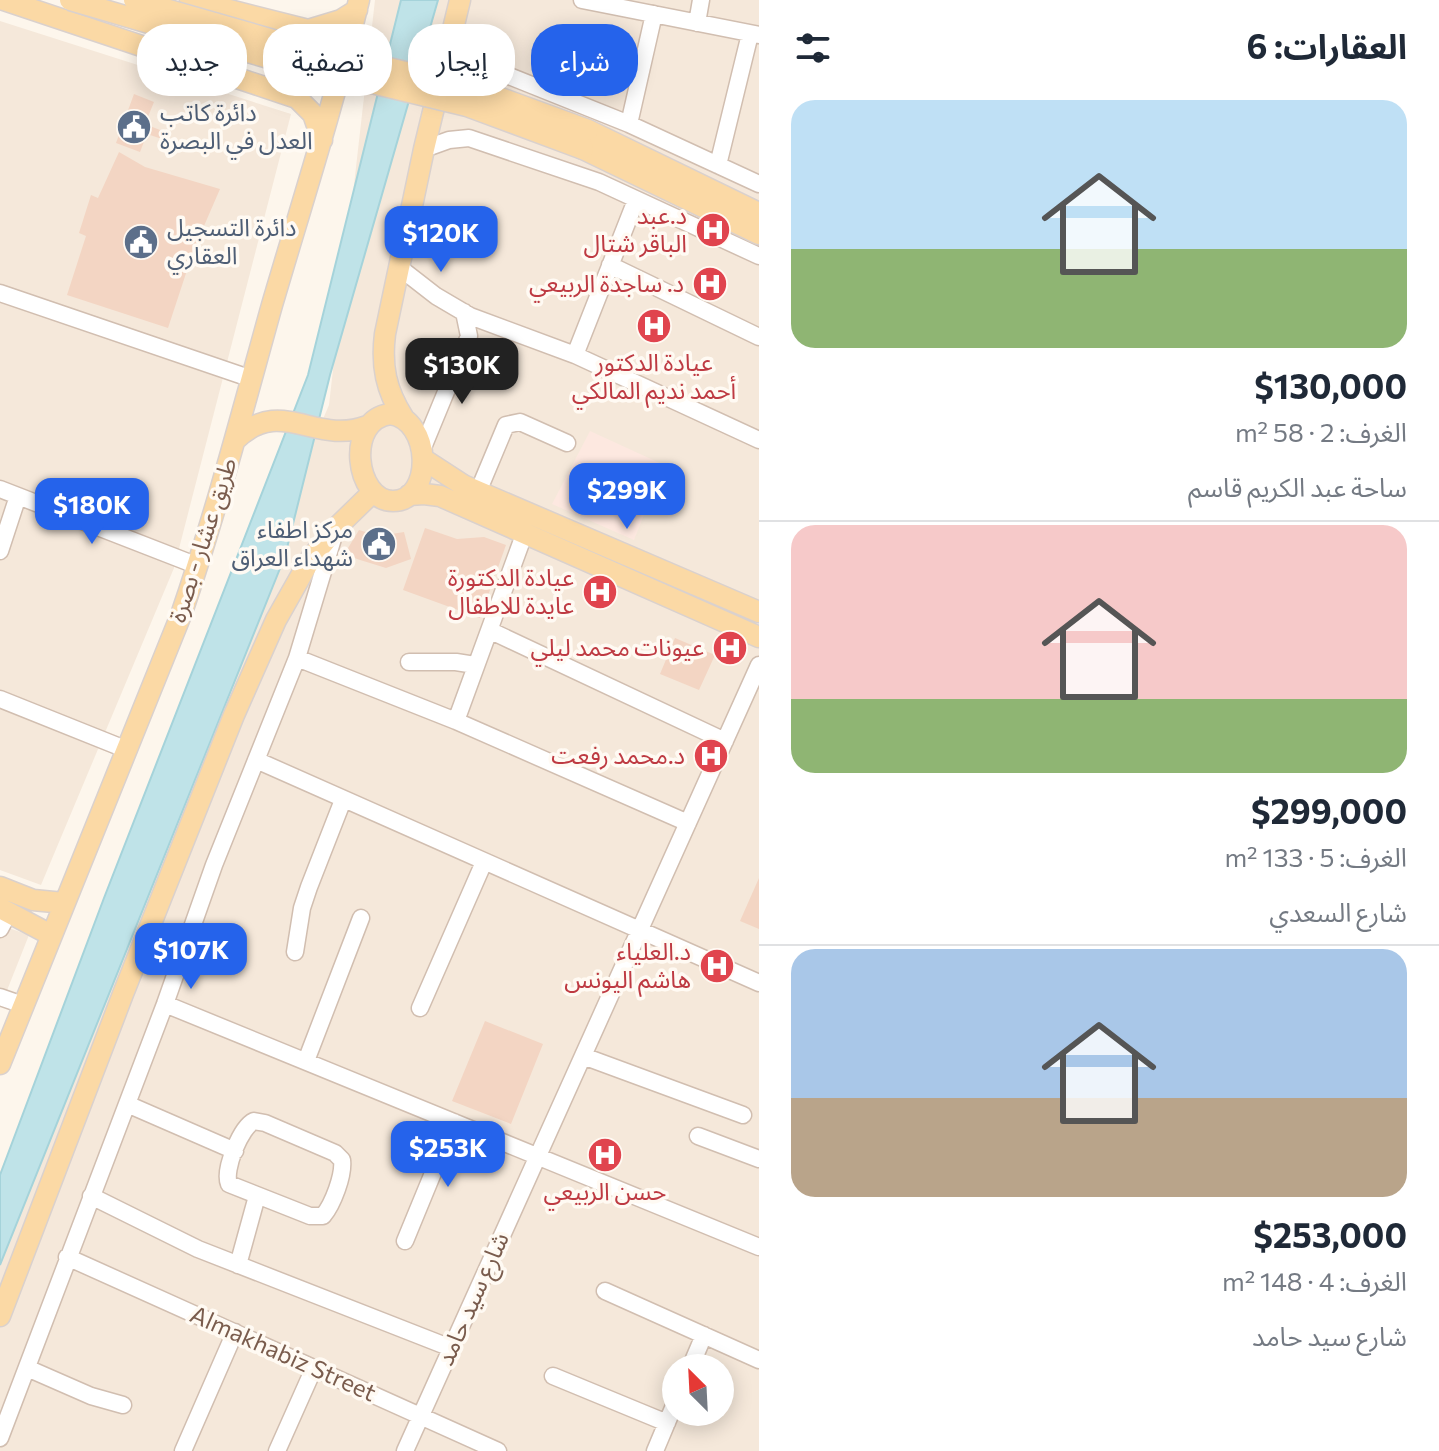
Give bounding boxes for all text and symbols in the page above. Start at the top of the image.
chip: جديد [137,24,247,96]
chip: تصفية [263,24,392,96]
chip: إيجار [408,24,515,96]
chip: شراء [531,24,638,96]
text: العقارات: 6 [1246,24,1407,66]
icon: filters [791,26,835,70]
place label: دائرة كاتب العدل في البصرة [160,97,313,160]
public building icon: دائرة كاتب العدل في البصرة [115,108,153,146]
icon: home [1027,152,1171,296]
place label: د.عبد الباقر شتال [584,200,687,258]
pin: $120K [385,206,497,274]
hospital icon: د.عبد الباقر شتال [694,211,732,249]
place label: دائرة التسجيل العقاري [167,212,297,275]
text: $120K [403,216,479,247]
public building icon: دائرة التسجيل العقاري [122,223,160,261]
hospital icon: د. ساجدة الربيعي [691,265,729,303]
place label: د. ساجدة الربيعي [529,268,684,303]
hospital icon: عيادة الدكتور أحمد نديم المالكي [635,307,673,345]
pin: $130K [406,338,518,406]
place label: عيادة الدكتور أحمد نديم المالكي [572,347,736,410]
text: $130K [423,348,501,379]
text: $130,000 [1254,364,1407,406]
text: الغرف: 2 · 58 m² [1235,416,1407,447]
street label: طريق عشار - بصرة [161,454,244,626]
pin: $299K [571,463,683,531]
text: ساحة عبد الكريم قاسم [1188,471,1407,502]
text: $299K [587,473,667,504]
pin: $180K [36,478,148,546]
text: $180K [53,488,131,519]
place label: مركز اطفاء شهداء العراق [231,514,353,572]
public building icon: مركز اطفاء شهداء العراق [360,525,398,563]
place label: عيادة الدكتورة عايدة للاطفال [448,562,574,620]
hospital icon: عيادة الدكتورة عايدة للاطفال [581,573,619,611]
icon: home [1027,577,1171,721]
hospital icon: عيونات محمد ليلي [711,629,749,667]
place label: عيونات محمد ليلي [531,632,704,667]
hospital icon: د.محمد رفعت [692,737,730,775]
place label: د.محمد رفعت [551,740,685,770]
text: $299,000 [1251,789,1407,831]
text: الغرف: 5 · 133 m² [1224,841,1407,872]
text: شارع السعدي [1269,896,1407,927]
pin: $107K [135,923,247,991]
text: $107K [153,933,229,964]
place label: د.العلياء هاشم اليونس [564,936,691,997]
hospital icon: د.العلياء هاشم اليونس [698,947,736,985]
icon: home [1027,1001,1171,1145]
pin: $253K [392,1121,504,1189]
text: $253K [409,1131,487,1162]
hospital icon: حسن الربيعي [586,1136,624,1174]
place label: حسن الربيعي [544,1176,666,1211]
text: $253,000 [1253,1213,1407,1255]
street label: شارع سيد حامد [429,1227,518,1371]
text: الغرف: 4 · 148 m² [1222,1265,1407,1296]
street label: Almakhabiz Street [186,1299,381,1407]
text: شارع سيد حامد [1252,1320,1407,1351]
north arrow [662,1354,734,1426]
map controls [662,1354,734,1426]

